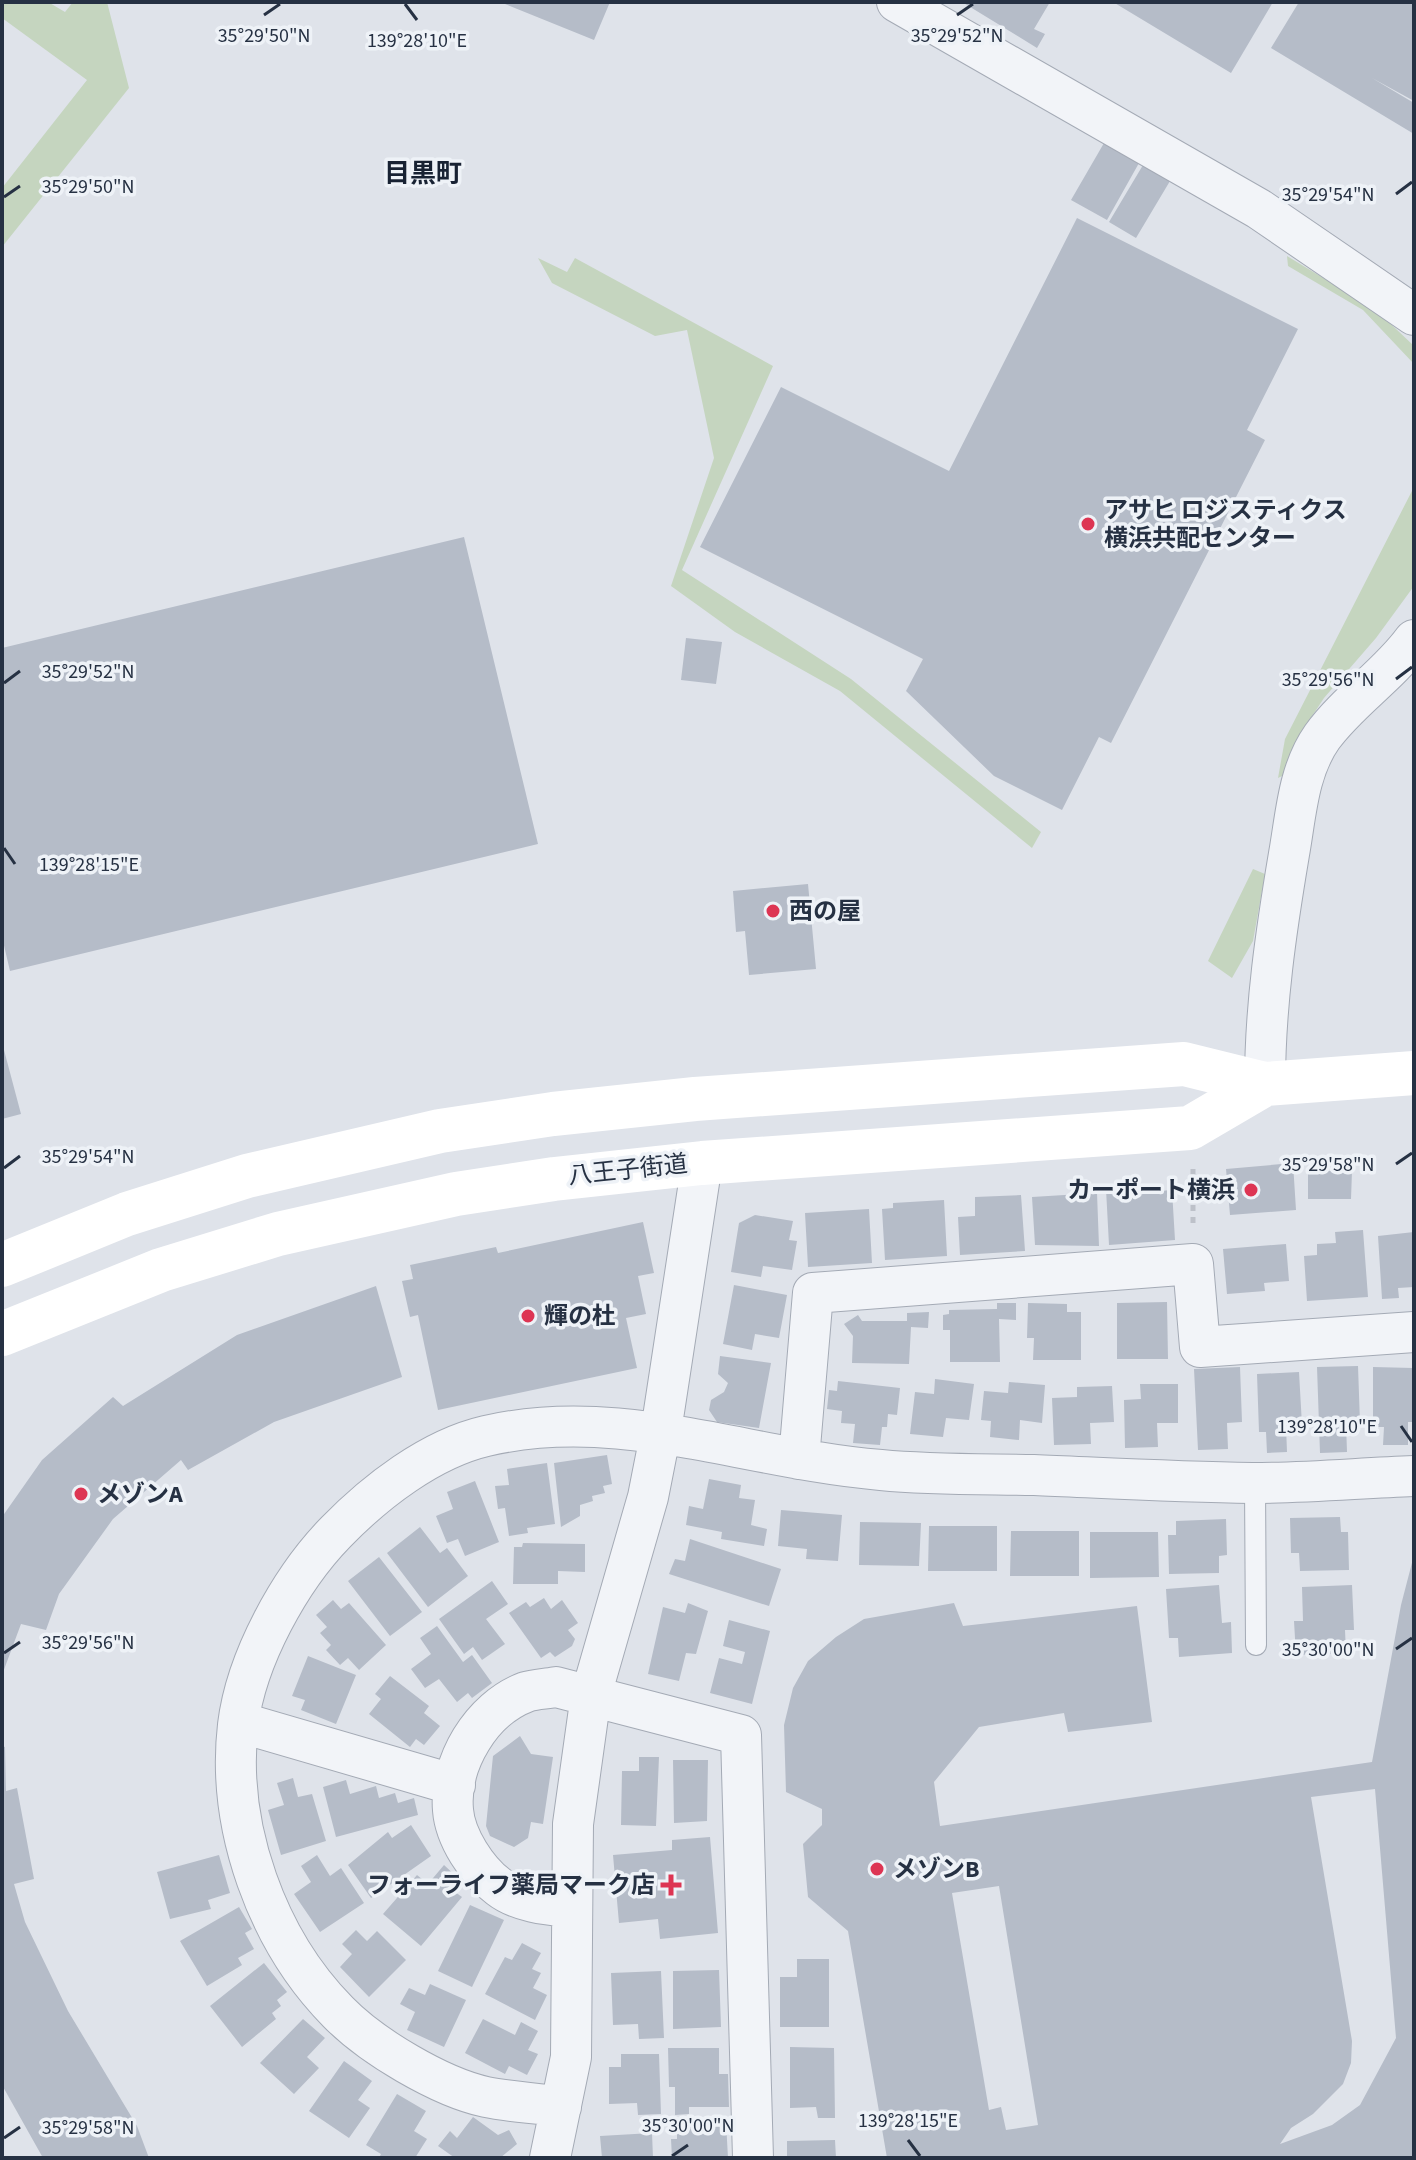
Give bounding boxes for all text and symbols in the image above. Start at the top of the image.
text: 35°29'50"N [218,22,310,50]
text: 35°29'52"N [911,22,1003,50]
text: 139°28'10"E [367,27,467,55]
district label: 目黒町 [384,155,462,192]
text: 35°29'50"N [42,173,134,201]
text: 35°29'54"N [1282,181,1374,209]
place label: アサヒ ロジスティクス 横浜共配センター [1104,493,1347,556]
marker: アサヒ ロジスティクス 横浜共配センター [1079,515,1097,533]
text: 35°29'52"N [42,658,134,686]
text: 35°29'56"N [1282,666,1374,694]
text: 139°28'15"E [39,851,139,879]
place label: 西の屋 [789,894,861,929]
marker: 西の屋 [764,902,782,920]
text: 35°29'54"N [42,1143,134,1171]
street label: 八王子街道 [566,1146,690,1194]
text: 35°29'58"N [1282,1151,1374,1179]
place label: カーポート横浜 [1067,1173,1235,1208]
marker: カーポート横浜 [1242,1181,1260,1199]
place label: 輝の杜 [544,1299,616,1334]
marker: 輝の杜 [519,1307,537,1325]
text: 139°28'10"E [1277,1413,1377,1441]
place label: メゾンA [97,1477,183,1512]
marker: メゾンA [72,1485,90,1503]
text: 35°29'56"N [42,1629,134,1657]
text: 35°30'00"N [1282,1636,1374,1664]
place label: メゾンB [893,1852,980,1887]
marker: メゾンB [868,1860,886,1878]
place label: フォーライフ薬局マーク店 [367,1868,655,1903]
marker: フォーライフ薬局マーク店 [662,1876,680,1894]
text: 139°28'15"E [858,2107,958,2135]
text: 35°30'00"N [642,2112,734,2140]
text: 35°29'58"N [42,2114,134,2142]

